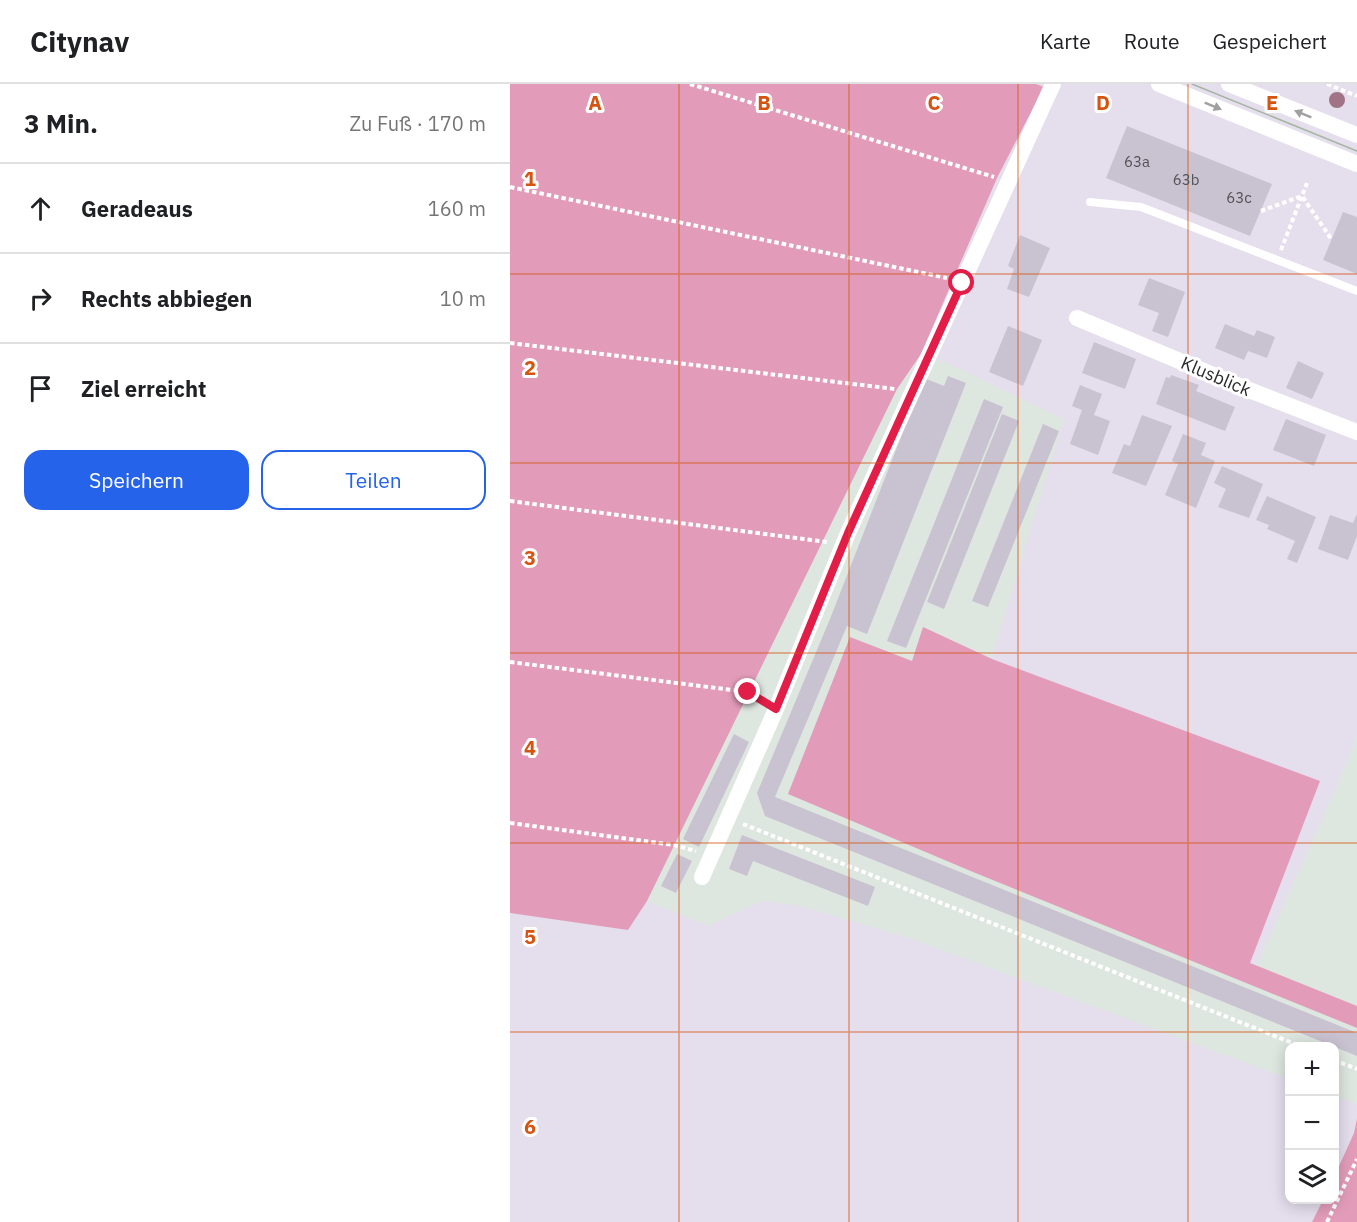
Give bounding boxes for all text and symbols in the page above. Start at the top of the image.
text: Citynav [30,23,129,60]
text: Karte [1040,27,1091,55]
text: Route [1124,27,1180,55]
text: Gespeichert [1213,27,1327,55]
text: A [588,89,602,116]
text: B [757,89,771,116]
text: C [927,89,941,116]
text: D [1096,89,1110,116]
text: E [1266,89,1278,116]
one-way arrow [1205,101,1223,111]
text: 3 Min. [24,106,98,140]
one-way arrow [1293,108,1311,118]
text: Zu Fuß · 170 m [349,110,486,137]
house number: 63a [1124,152,1150,171]
text: 1 [524,165,536,192]
house number: 63b [1173,170,1199,189]
house number: 63c [1226,188,1252,207]
icon: ahead [24,192,57,225]
text: Geradeaus [81,194,193,223]
text: 160 m [428,195,486,222]
route start [948,269,974,295]
icon: right [24,282,57,315]
text: Rechts abbiegen [81,284,252,313]
text: 10 m [440,285,486,312]
street label: Klusblick [1178,351,1255,401]
text: 2 [524,354,536,381]
icon: arrive [24,372,57,405]
text: Ziel erreicht [81,374,206,403]
button: Speichern [24,450,249,510]
button: Teilen [261,450,486,510]
text: 3 [524,544,536,571]
route end [734,678,760,704]
text: 4 [524,734,536,761]
text: 5 [524,923,536,950]
map controls [1285,1042,1339,1204]
button: + [1285,1042,1339,1096]
button: − [1285,1096,1339,1150]
text: 6 [524,1113,536,1140]
button: layers [1285,1150,1339,1204]

